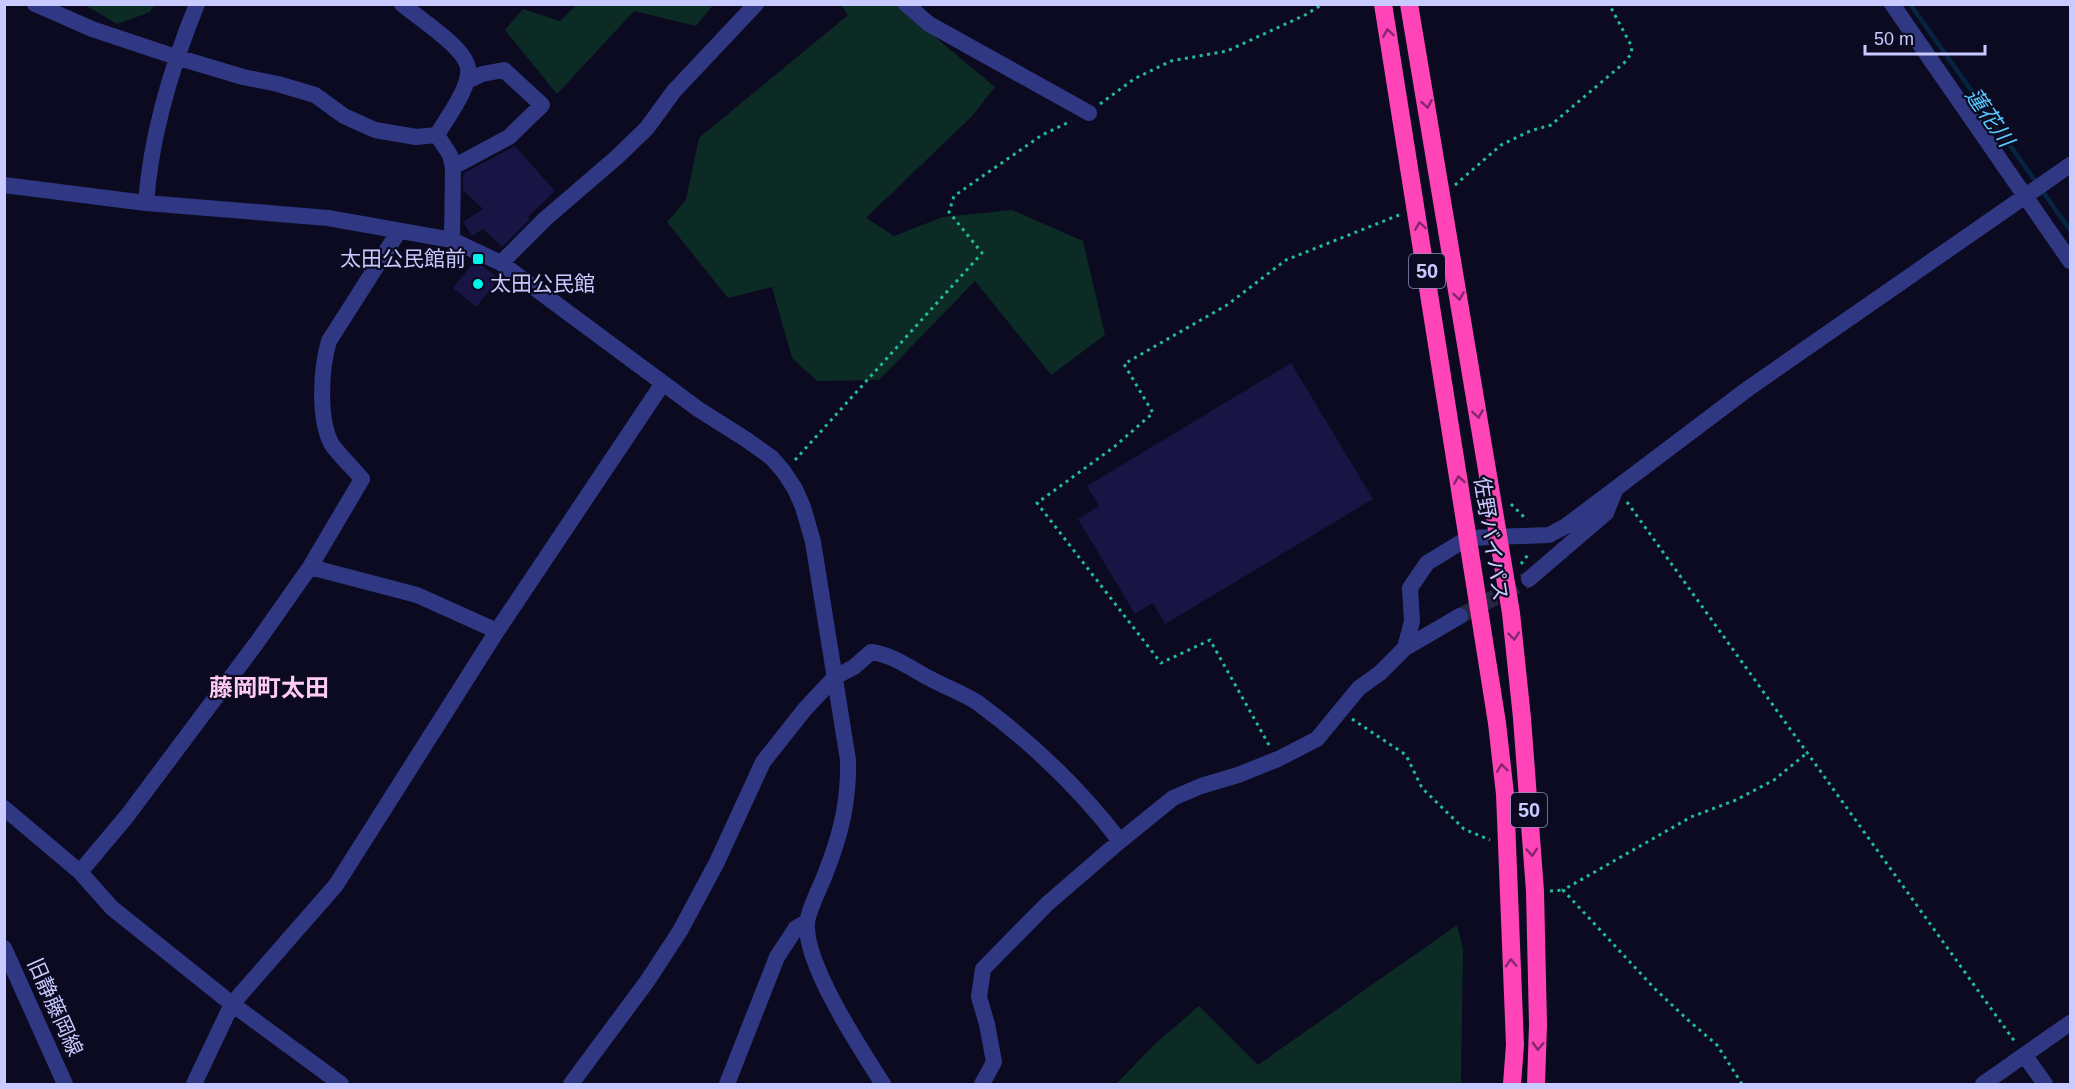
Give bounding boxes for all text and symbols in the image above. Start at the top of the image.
scale bar [1865,18,1985,56]
one-way arrow [1382,28,1395,38]
text: 50 m [1874,29,1914,49]
water label: 蓮花川 [1960,83,2020,153]
one-way arrow [1420,99,1432,108]
one-way arrow [1414,221,1426,230]
place label: 太田公民館前 [340,247,466,270]
marker: 太田公民館前 [471,252,485,266]
road number: 50 [1409,254,1445,288]
place label: 太田公民館 [490,272,595,295]
marker: 太田公民館 [471,277,485,291]
one-way arrow [1452,290,1465,300]
one-way arrow [1472,409,1484,419]
street label: 佐野バイパス [1470,475,1513,603]
one-way arrow [1454,476,1466,485]
one-way arrow [1507,632,1519,641]
district label: 藤岡町太田 [209,674,329,701]
one-way arrow [1496,764,1509,773]
road number: 50 [1511,793,1547,827]
one-way arrow [1526,847,1539,856]
street label: 旧静藤岡線 [24,954,87,1059]
one-way arrow [1505,959,1518,968]
one-way arrow [1531,1042,1544,1051]

